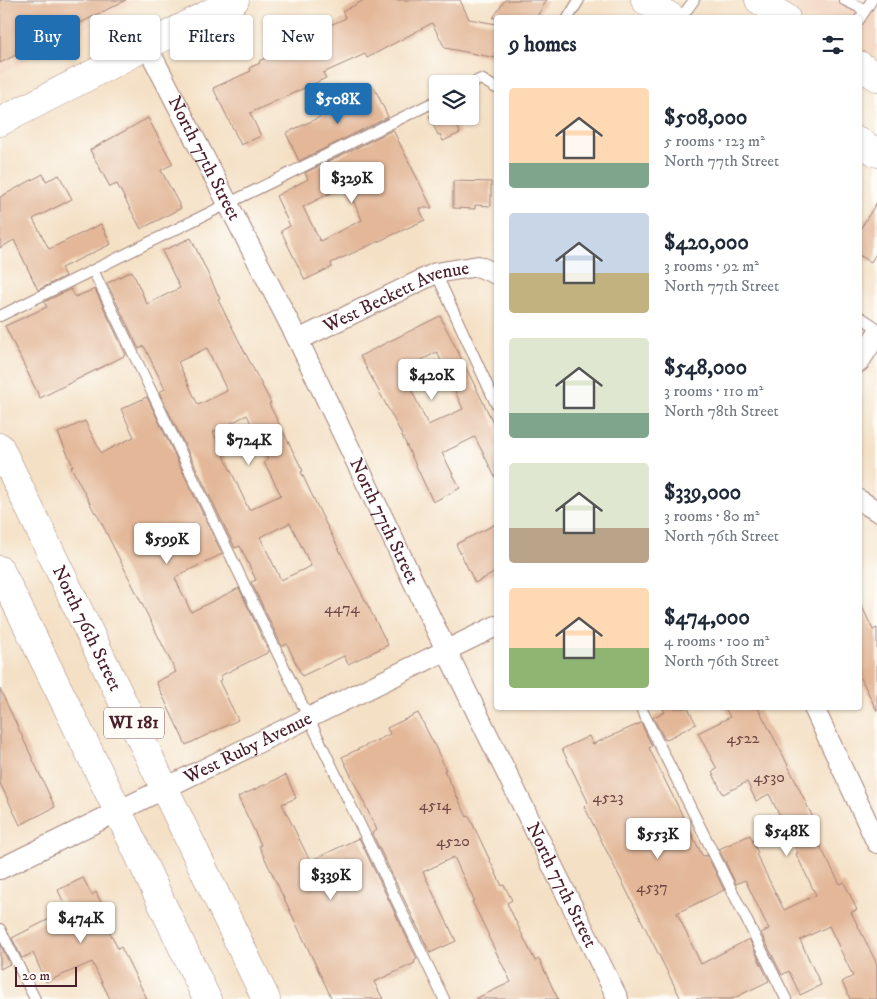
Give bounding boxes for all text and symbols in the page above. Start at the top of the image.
chip: Buy [15,15,80,60]
chip: Rent [90,15,160,60]
chip: Filters [170,15,253,60]
chip: New [263,15,332,60]
icon: filters [819,31,847,59]
text: 9 homes [509,32,577,58]
map controls [429,75,479,125]
button: layers [429,75,479,125]
pin: $508K [303,82,373,125]
text: $508K [316,89,360,109]
street label: North 77th Street [163,92,246,224]
text: $508,000 [664,105,747,131]
icon: home [549,108,609,168]
text: 5 rooms · 123 m² [664,131,765,151]
text: North 77th Street [664,151,779,171]
pin: $329K [317,162,387,204]
text: $329K [331,168,373,188]
text: $420,000 [664,230,749,256]
icon: home [549,233,609,293]
street label: West Beckett Avenue [319,256,471,338]
text: 3 rooms · 92 m² [664,256,759,276]
text: North 77th Street [664,276,779,296]
text: $548,000 [664,355,747,381]
pin: $420K [397,358,467,401]
icon: home [549,358,609,418]
text: $420K [409,365,455,385]
text: 3 rooms · 110 m² [664,381,763,401]
text: North 78th Street [664,401,779,421]
pin: $724K [214,424,284,466]
text: $724K [226,430,272,450]
street label: North 77th Street [345,454,424,588]
text: $339,000 [664,480,741,506]
icon: home [549,483,609,543]
text: 3 rooms · 80 m² [664,506,760,526]
pin: $599K [132,522,202,565]
text: North 76th Street [664,526,779,546]
text: $599K [145,529,189,549]
street label: North 76th Street [47,562,127,695]
house number: 4474 [324,598,360,618]
text: $474,000 [664,605,750,631]
icon: home [549,608,609,668]
text: 4 rooms · 100 m² [664,631,769,651]
text: North 76th Street [664,651,779,671]
street label: West Ruby Avenue [179,706,316,789]
road number: WI 181 [104,708,164,738]
house number: 4522 [727,728,760,748]
house number: 4530 [753,767,785,787]
house number: 4523 [593,787,623,807]
house number: 4514 [419,795,452,815]
pin: $548K [752,814,822,857]
pin: $553K [623,818,693,860]
street label: North 77th Street [521,819,602,951]
text: $548K [765,821,809,841]
text: $553K [637,824,679,844]
house number: 4520 [436,831,470,851]
pin: $339K [296,858,366,901]
text: $339K [311,865,351,885]
house number: 4537 [636,877,668,897]
pin: $474K [46,902,116,944]
text: $474K [58,908,104,928]
scale bar [15,964,78,987]
text: 20 m [22,967,50,985]

